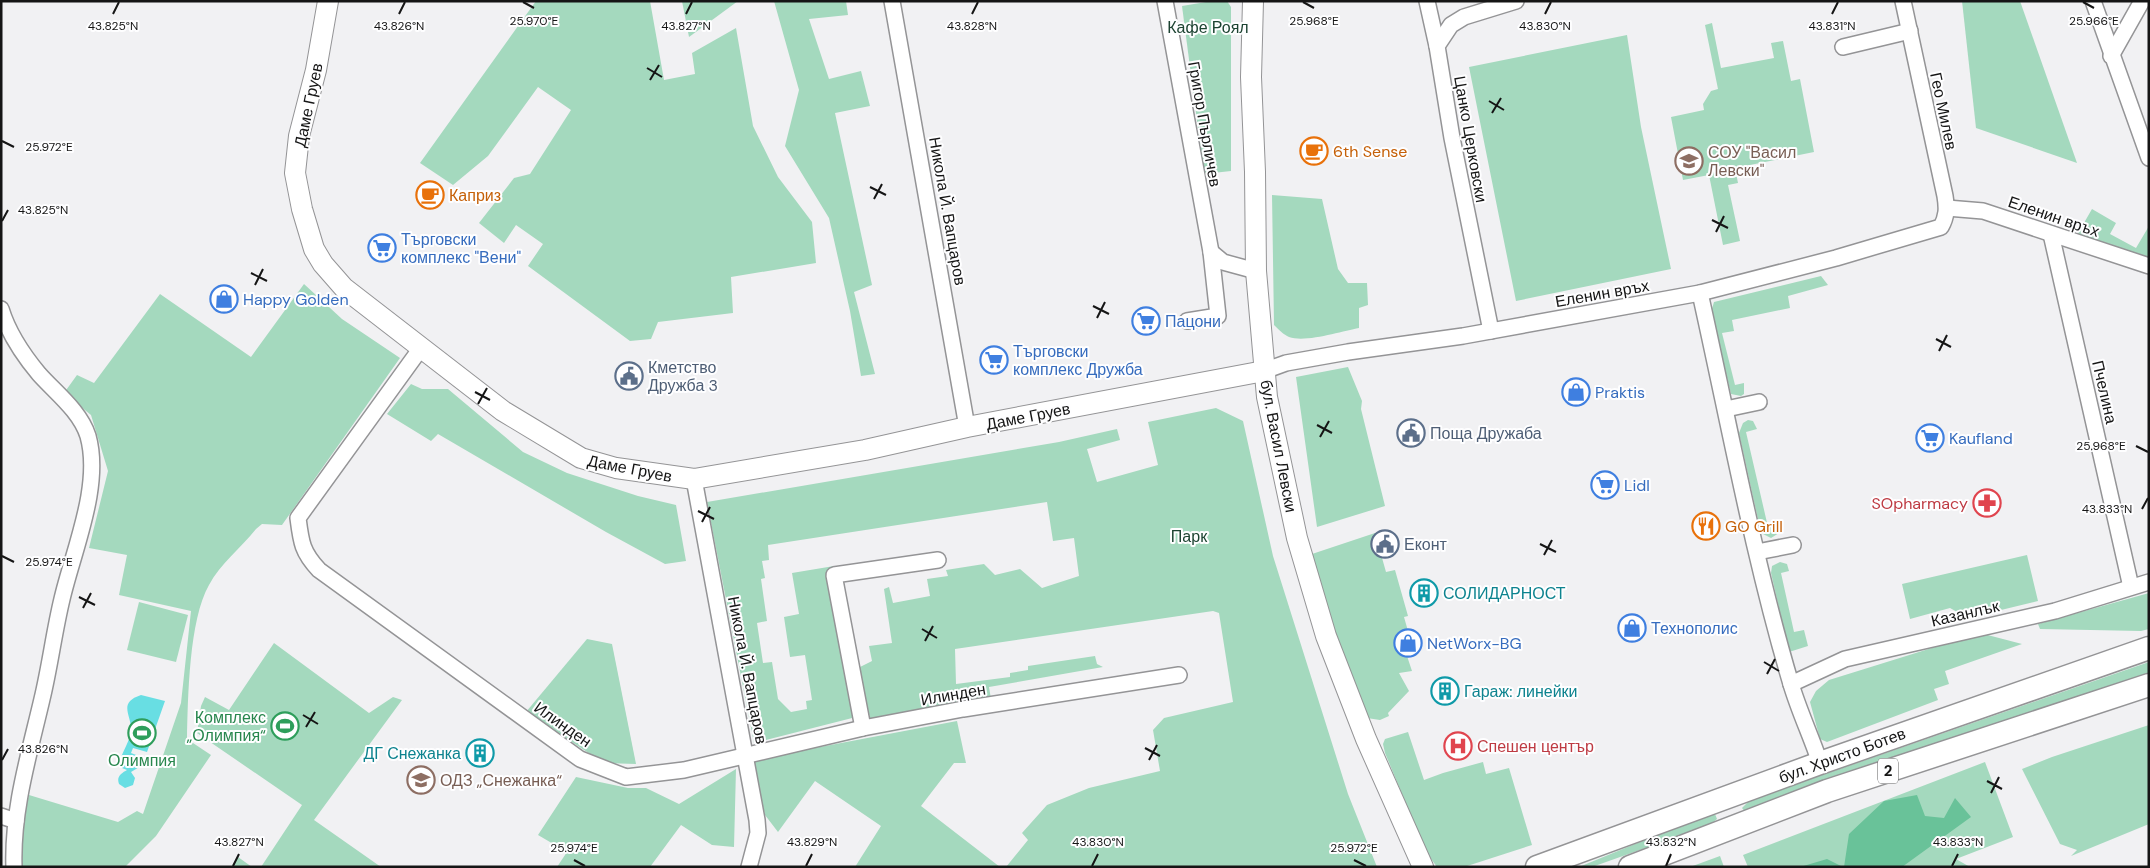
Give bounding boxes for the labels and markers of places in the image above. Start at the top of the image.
cafe icon: 6th Sense [1299,136,1329,166]
place label: 6th Sense [1333,141,1407,162]
place label: СОУ "Васил Левски" [1708,142,1796,181]
school or university icon: СОУ "Васил Левски" [1674,146,1704,176]
cafe icon: Каприз [415,180,445,210]
place label: Каприз [449,185,501,206]
place label: Търговски комплекс "Вени" [401,229,521,268]
supermarket icon: Търговски комплекс "Вени" [367,233,397,263]
shop icon: Happy Golden [209,284,239,314]
place label: Happy Golden [243,289,349,310]
supermarket icon: Пацони [1131,306,1161,336]
place label: Пацони [1165,311,1221,332]
place label: Търговски комплекс Дружба [1013,341,1143,380]
supermarket icon: Търговски комплекс Дружба [979,345,1009,375]
place label: Кметство Дружба 3 [648,357,718,396]
public building icon: Кметство Дружба 3 [614,361,644,391]
shop icon: Praktis [1561,377,1591,407]
place label: Praktis [1595,382,1645,403]
public building icon: Поща Дружаба [1396,418,1426,448]
place label: Поща Дружаба [1430,423,1542,444]
supermarket icon: Kaufland [1915,423,1945,453]
place label: Kaufland [1949,428,2013,449]
supermarket icon: Lidl [1590,470,1620,500]
place label: Lidl [1624,475,1650,496]
pharmacy icon: SOpharmacy [1972,488,2002,518]
place label: SOpharmacy [1871,493,1968,514]
restaurant icon: GO Grill [1691,511,1721,541]
place label: GO Grill [1725,516,1783,537]
public building icon: Еконт [1370,529,1400,559]
place label: Еконт [1404,534,1448,555]
building icon: СОЛИДАРНОСТ [1409,578,1439,608]
place label: СОЛИДАРНОСТ [1443,583,1566,604]
shop icon: Технополис [1617,613,1647,643]
place label: Технополис [1651,618,1738,639]
shop icon: NetWorx-BG [1393,628,1423,658]
place label: NetWorx-BG [1427,633,1522,654]
building icon: Гараж: линейки [1430,676,1460,706]
place label: Гараж: линейки [1464,681,1578,702]
place label: Комплекс „Олимпия“ [187,707,266,746]
sports icon: Комплекс „Олимпия“ [270,711,300,741]
sports icon: Олимпия [127,718,157,748]
hospital icon: Спешен център [1443,731,1473,761]
place label: Спешен център [1477,736,1594,757]
building icon: ДГ Снежанка [465,738,495,768]
place label: ДГ Снежанка [363,743,461,764]
place label: Олимпия [108,750,176,771]
school or university icon: ОДЗ „Снежанка“ [406,765,436,795]
place label: ОДЗ „Снежанка“ [440,770,562,791]

